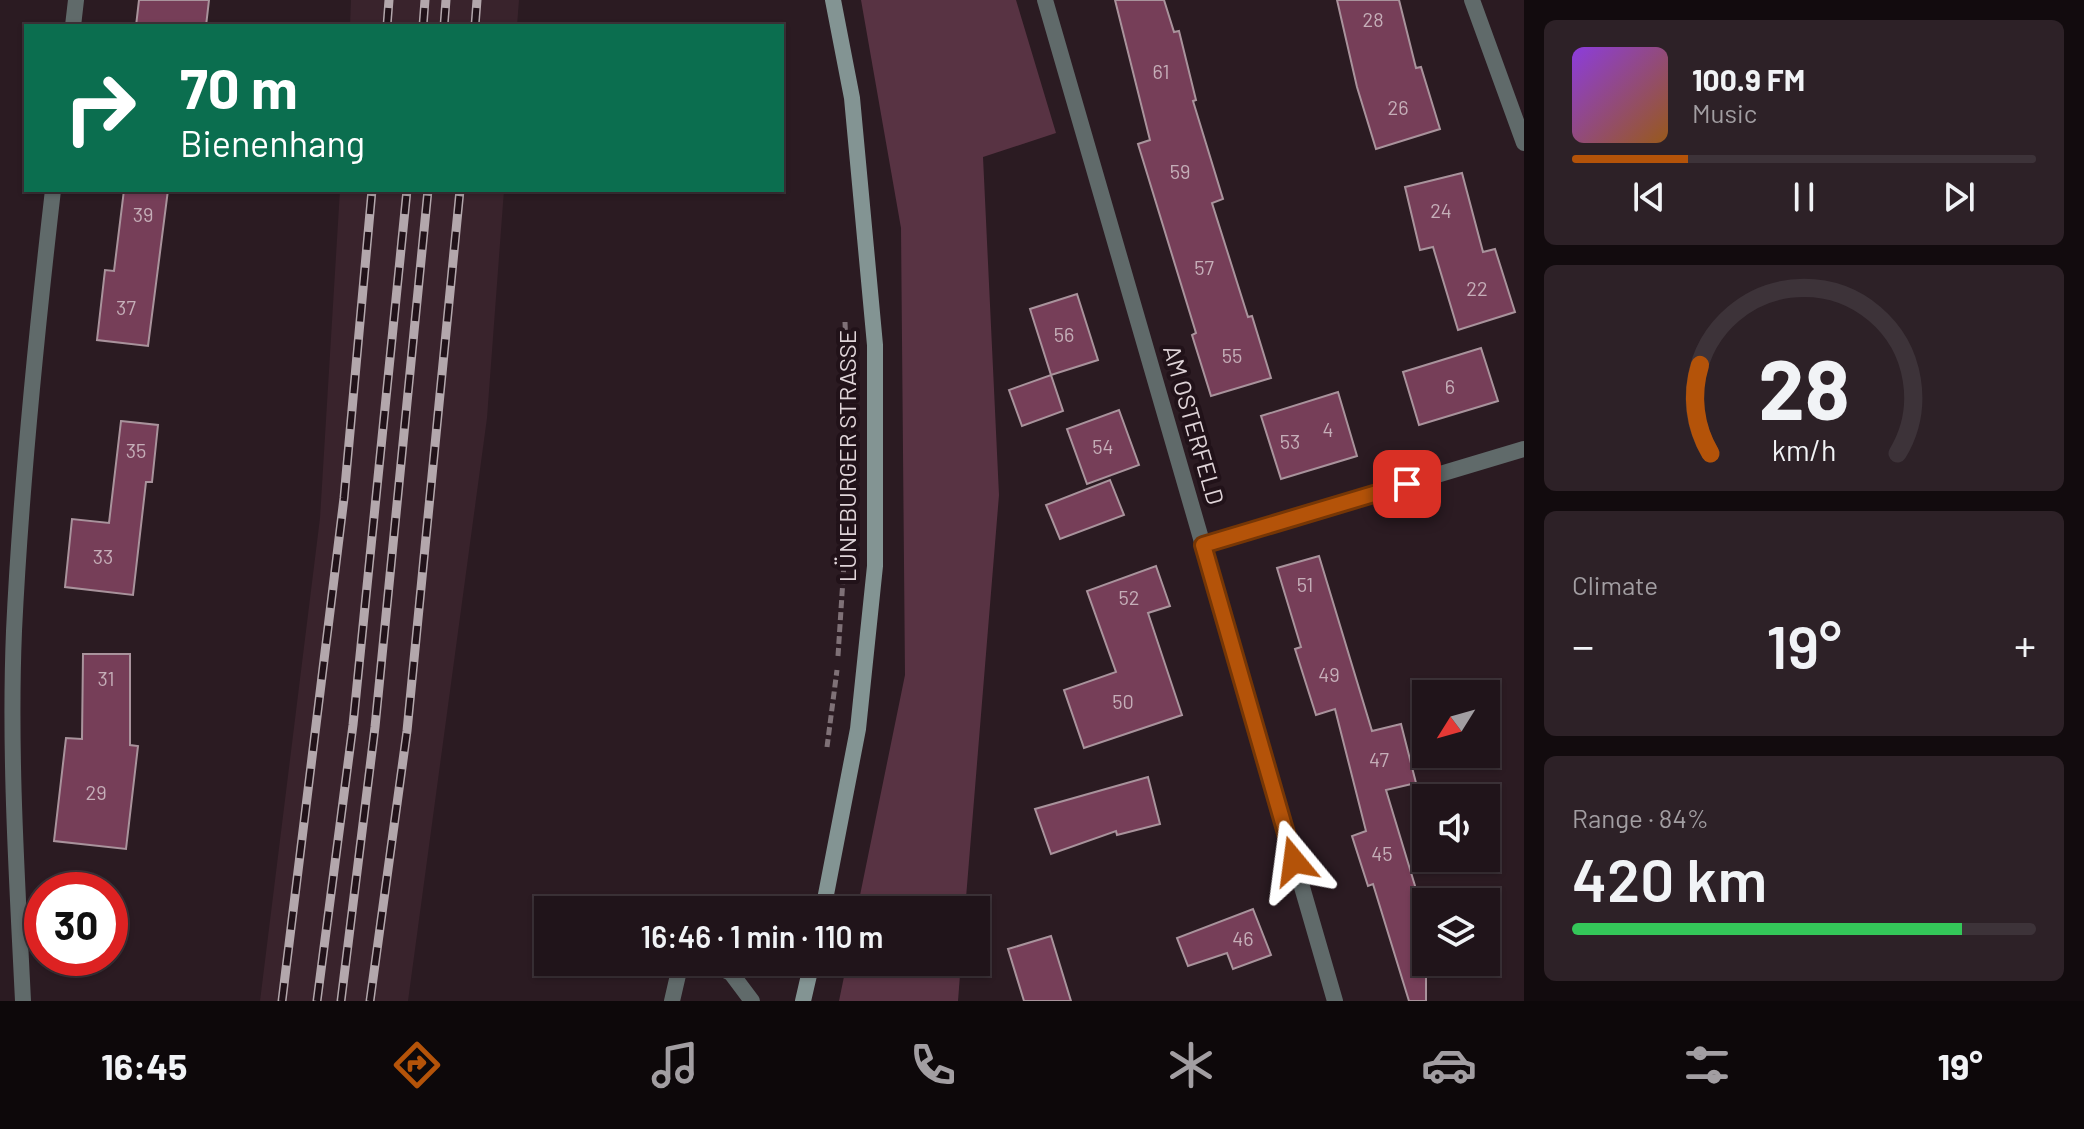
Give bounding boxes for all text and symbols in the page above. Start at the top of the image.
house number: 28 [1362,7,1384,31]
text: 70 m [180,53,298,120]
icon: right [48,56,152,160]
house number: 61 [1153,59,1169,83]
text: 100.9 FM [1692,61,1805,97]
house number: 26 [1387,95,1409,119]
text: Music [1692,97,1757,128]
text: Bienenhang [180,121,365,164]
house number: 59 [1170,159,1190,183]
icon: previous [1627,175,1671,219]
icon: pause [1782,175,1826,219]
icon: next [1937,175,1981,219]
house number: 24 [1430,198,1452,222]
house number: 39 [133,202,153,226]
house number: 57 [1194,255,1214,279]
house number: 22 [1466,276,1488,300]
house number: 37 [116,295,136,319]
house number: 56 [1054,322,1074,346]
street label: LÜNEBURGER STRASSE [832,330,861,582]
text: 28 [1758,336,1850,436]
street label: AM OSTERFELD [1158,342,1231,508]
house number: 55 [1222,343,1242,367]
house number: 6 [1445,374,1455,398]
house number: 4 [1322,417,1334,441]
house number: 53 [1280,429,1300,453]
text: km/h [1772,432,1836,467]
house number: 54 [1092,434,1114,458]
house number: 35 [126,438,146,462]
pin [1373,450,1441,518]
icon: arrive [1385,462,1429,506]
house number: 33 [93,544,113,568]
text: Climate [1572,569,1658,600]
house number: 51 [1297,572,1313,596]
house number: 52 [1119,585,1140,609]
text: 19° [1766,609,1842,681]
text: − [1572,618,1594,671]
text: + [2014,618,2036,671]
house number: 49 [1318,662,1340,686]
house number: 31 [97,666,115,690]
north arrow [1412,680,1500,768]
map controls [1412,680,1500,976]
house number: 50 [1112,689,1134,713]
house number: 47 [1369,747,1389,771]
house number: 29 [85,780,107,804]
button: sound [1412,784,1500,872]
text: Range · 84% [1572,802,1709,833]
position arrow [1252,819,1336,903]
house number: 45 [1371,841,1393,865]
text: 420 km [1572,842,1767,914]
speed limit sign: 30 [24,872,128,976]
button: layers [1412,888,1500,976]
text: 16:46 · 1 min · 110 m [641,918,883,954]
house number: 46 [1232,926,1254,950]
icon: directions [389,1037,445,1093]
icon: music [647,1037,703,1093]
icon: phone [905,1037,961,1093]
icon: climate [1163,1037,1219,1093]
icon: car [1421,1037,1477,1093]
icon: filters [1679,1037,1735,1093]
text: 16:45 [101,1044,187,1087]
text: 19° [1937,1044,1983,1087]

